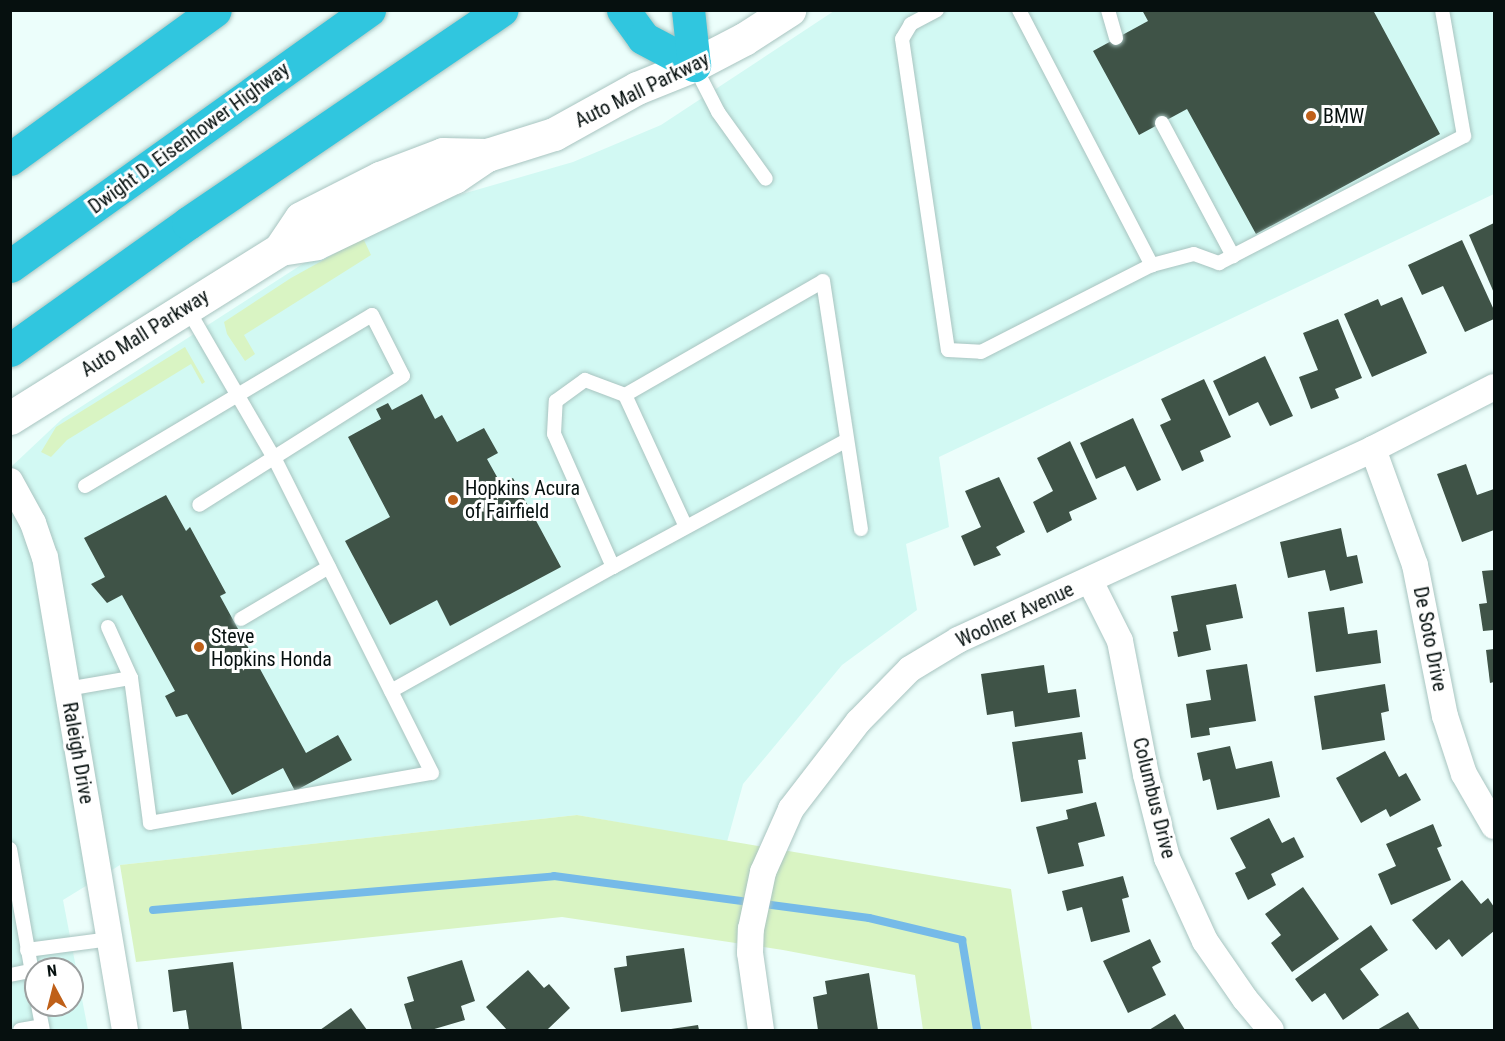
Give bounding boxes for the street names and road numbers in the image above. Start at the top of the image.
street label: Auto Mall Parkway [571,47,713,133]
street label: Dwight D. Eisenhower Highway [84,57,294,219]
street label: Auto Mall Parkway [77,284,213,382]
street label: Woolner Avenue [952,577,1078,653]
street label: De Soto Drive [1408,585,1452,693]
street label: Raleigh Drive [57,700,99,806]
street label: Columbus Drive [1127,735,1181,861]

